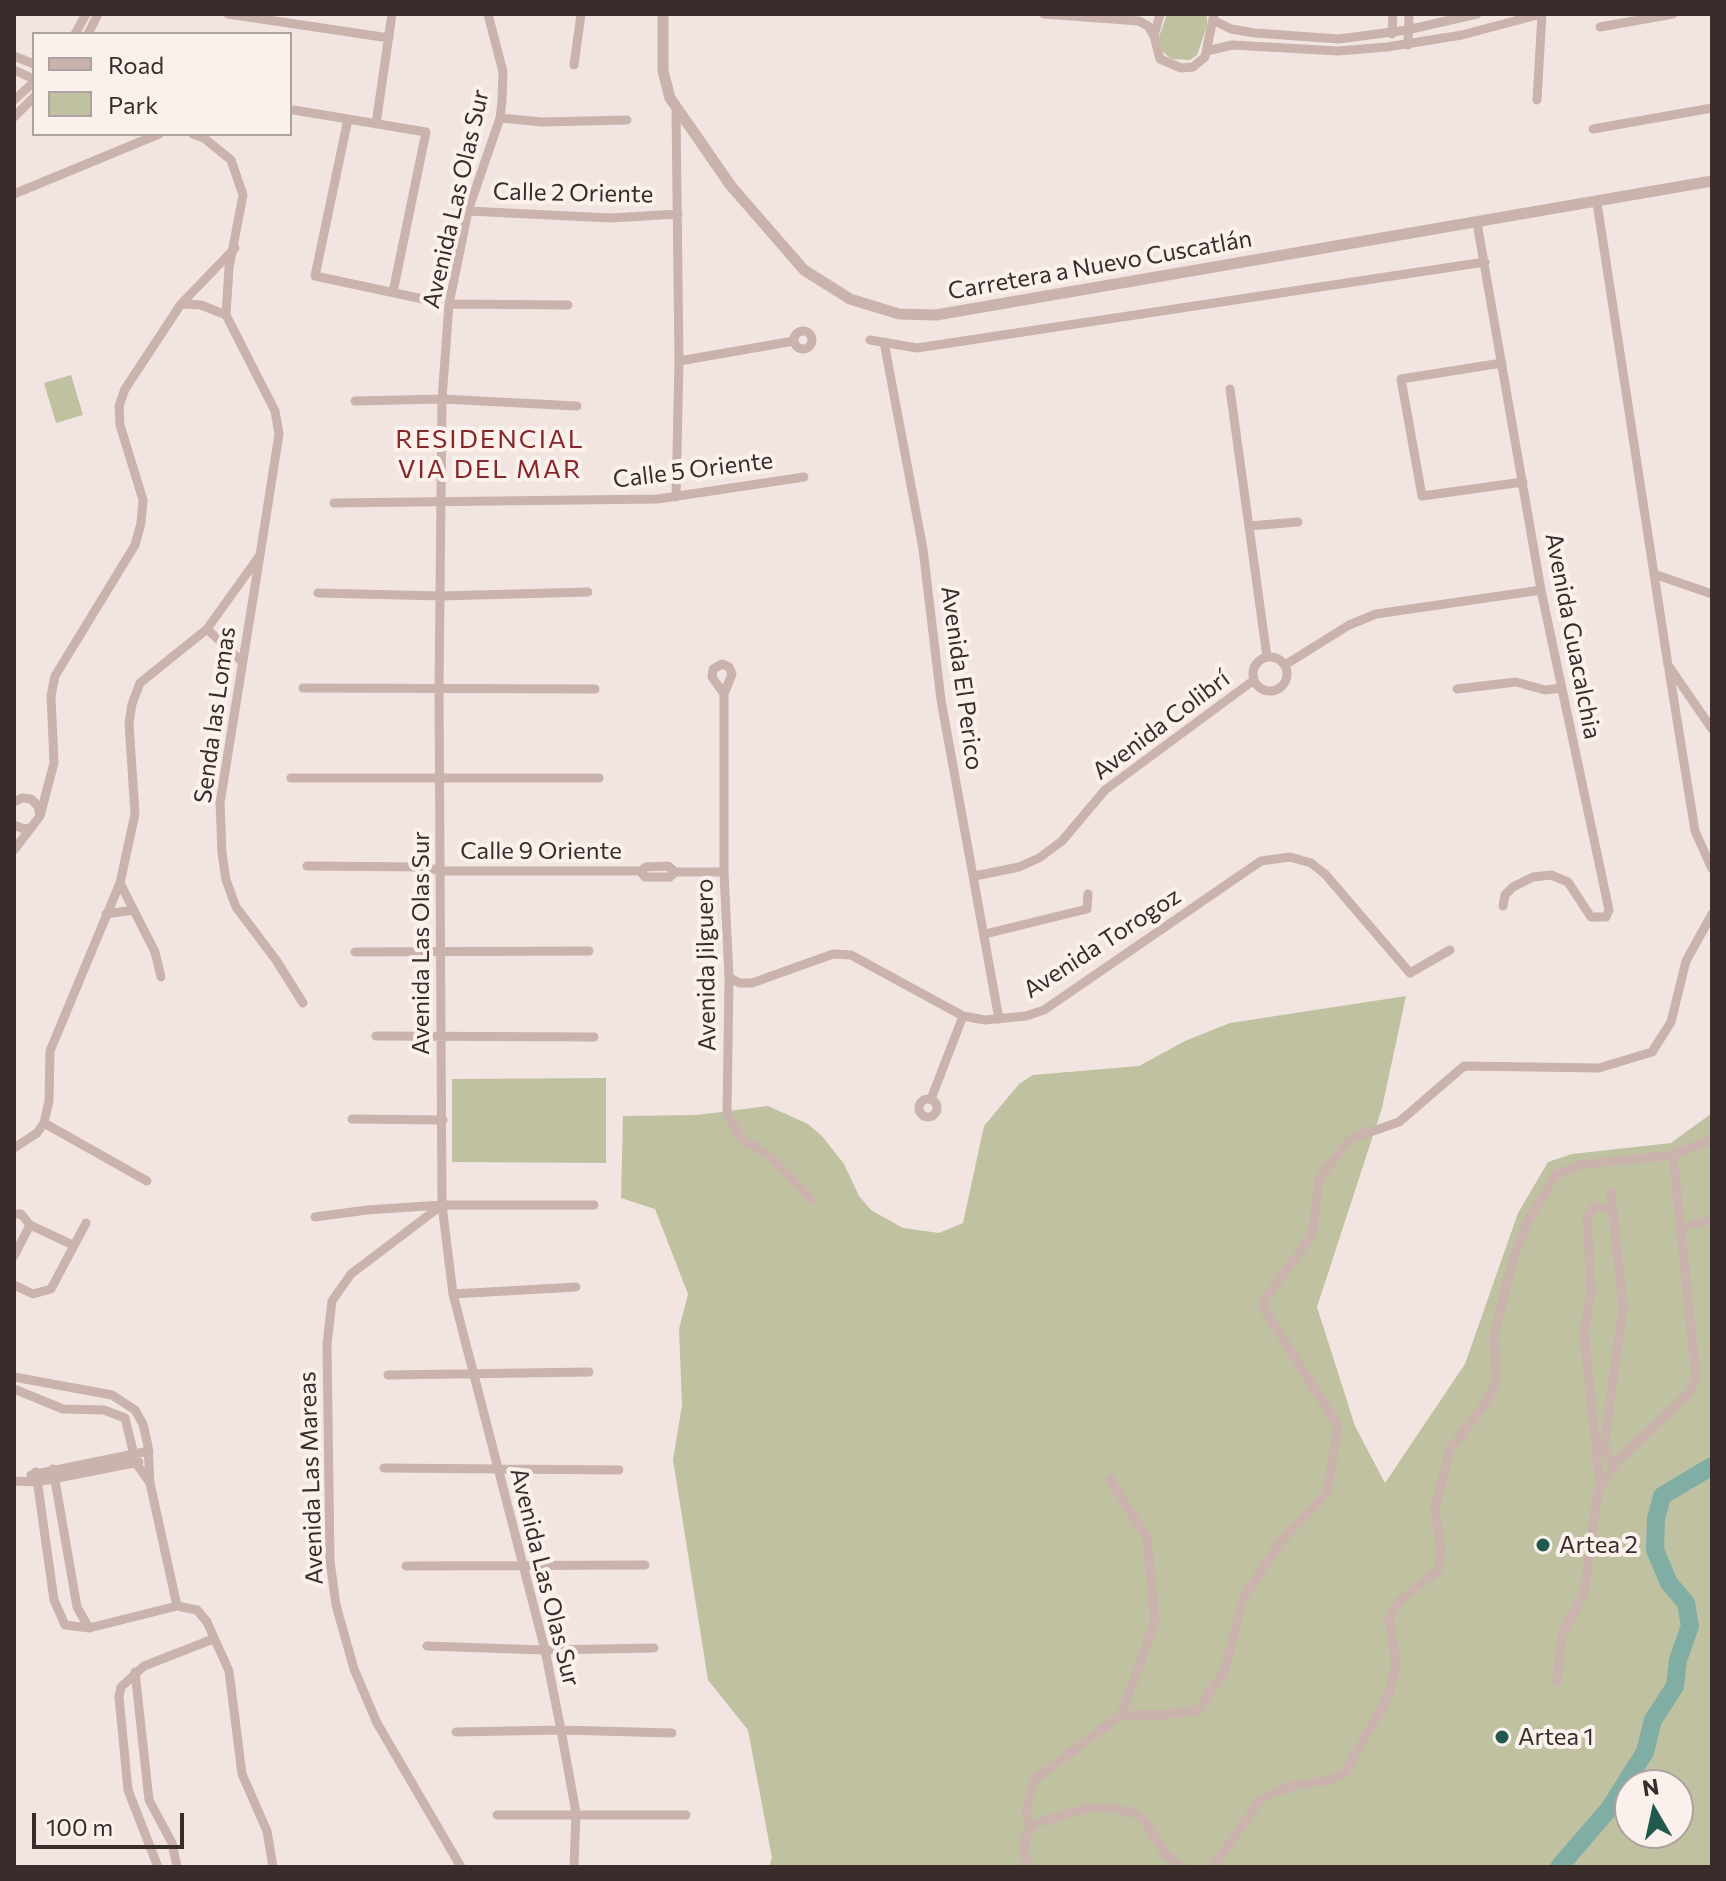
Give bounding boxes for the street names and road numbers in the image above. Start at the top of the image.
street label: Avenida Las Olas Sur [417,87,495,311]
street label: Calle 2 Oriente [493,177,653,209]
street label: Carretera a Nuevo Cuscatlán [946,224,1254,306]
street label: Calle 5 Oriente [611,446,775,494]
street label: Avenida Guacalchia [1539,530,1607,742]
street label: Avenida El Perico [935,584,989,772]
street label: Senda las Lomas [188,625,242,805]
street label: Avenida Colibrí [1087,664,1235,786]
street label: Avenida Las Olas Sur [407,831,435,1055]
street label: Calle 9 Oriente [460,837,622,865]
street label: Avenida Jilguero [690,878,722,1052]
street label: Avenida Torogoz [1018,881,1186,1005]
street label: Avenida Las Mareas [293,1371,329,1585]
street label: Avenida Las Olas Sur [504,1465,586,1689]

